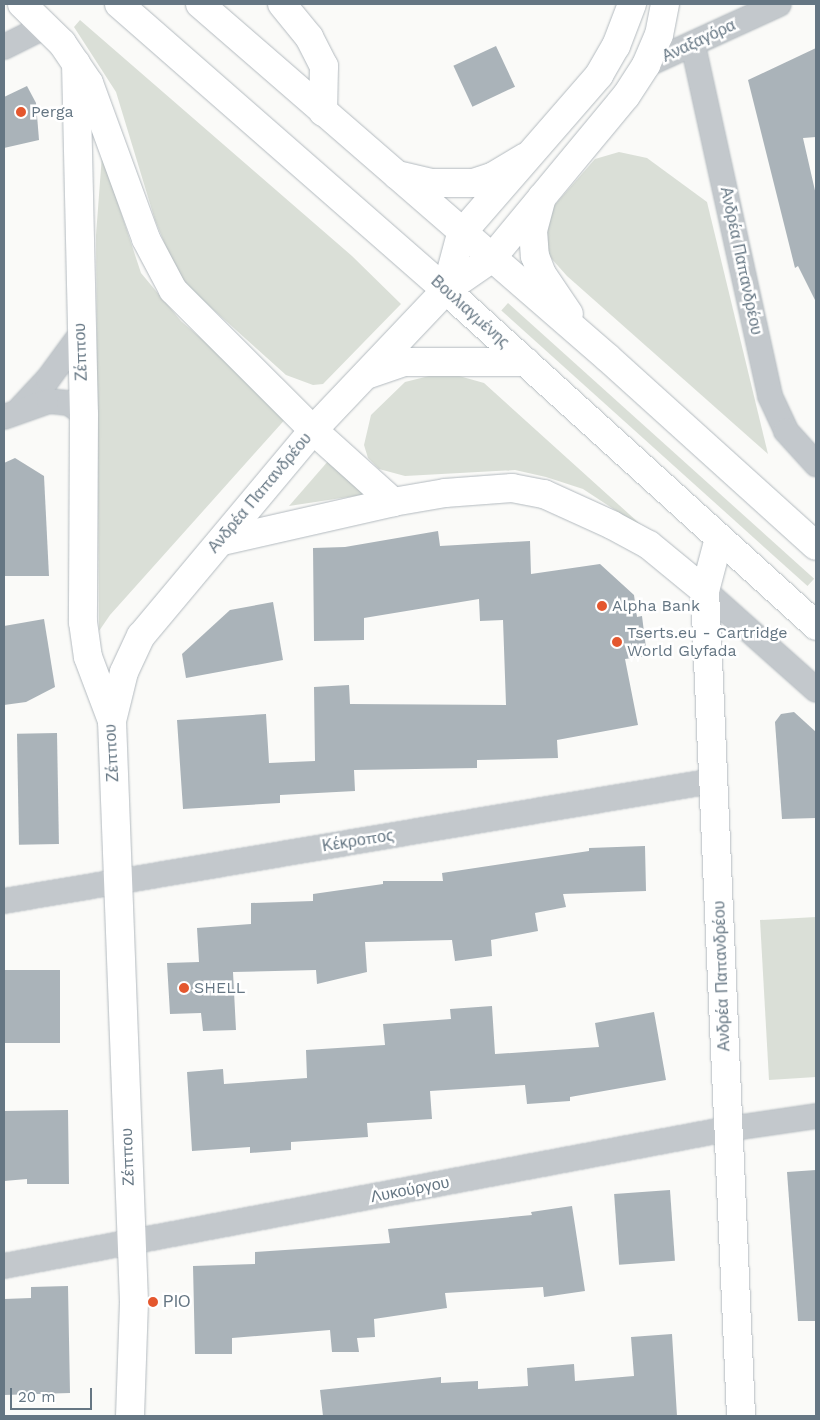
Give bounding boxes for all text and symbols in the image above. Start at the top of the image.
street label: Αναξαγόρα [659,16,739,66]
place label: Perga [31,102,74,122]
marker: Perga [15,106,27,118]
street label: Ανδρέα Παπανδρέου [716,185,766,337]
street label: Βουλιαγμένης [427,272,513,352]
street label: Ζέππου [70,323,92,381]
street label: Ανδρέα Παπανδρέου [204,429,316,557]
place label: Alpha Bank [612,596,700,616]
marker: Alpha Bank [596,600,608,612]
place label: Tserts.eu - Cartridge World Glyfada [627,623,787,661]
marker: Tserts.eu - Cartridge World Glyfada [611,636,623,648]
street label: Ζέππου [101,723,123,783]
street label: Κέκροπος [321,826,395,856]
street label: Ανδρέα Παπανδρέου [710,900,734,1052]
place label: SHELL [194,978,245,998]
marker: SHELL [178,982,190,994]
street label: Ζέππου [117,1128,139,1186]
street label: Λυκούργου [369,1173,451,1207]
place label: ΡΙΟ [163,1292,191,1312]
marker: ΡΙΟ [147,1296,159,1308]
scale bar [12,1378,95,1410]
text: 20 m [18,1388,56,1406]

